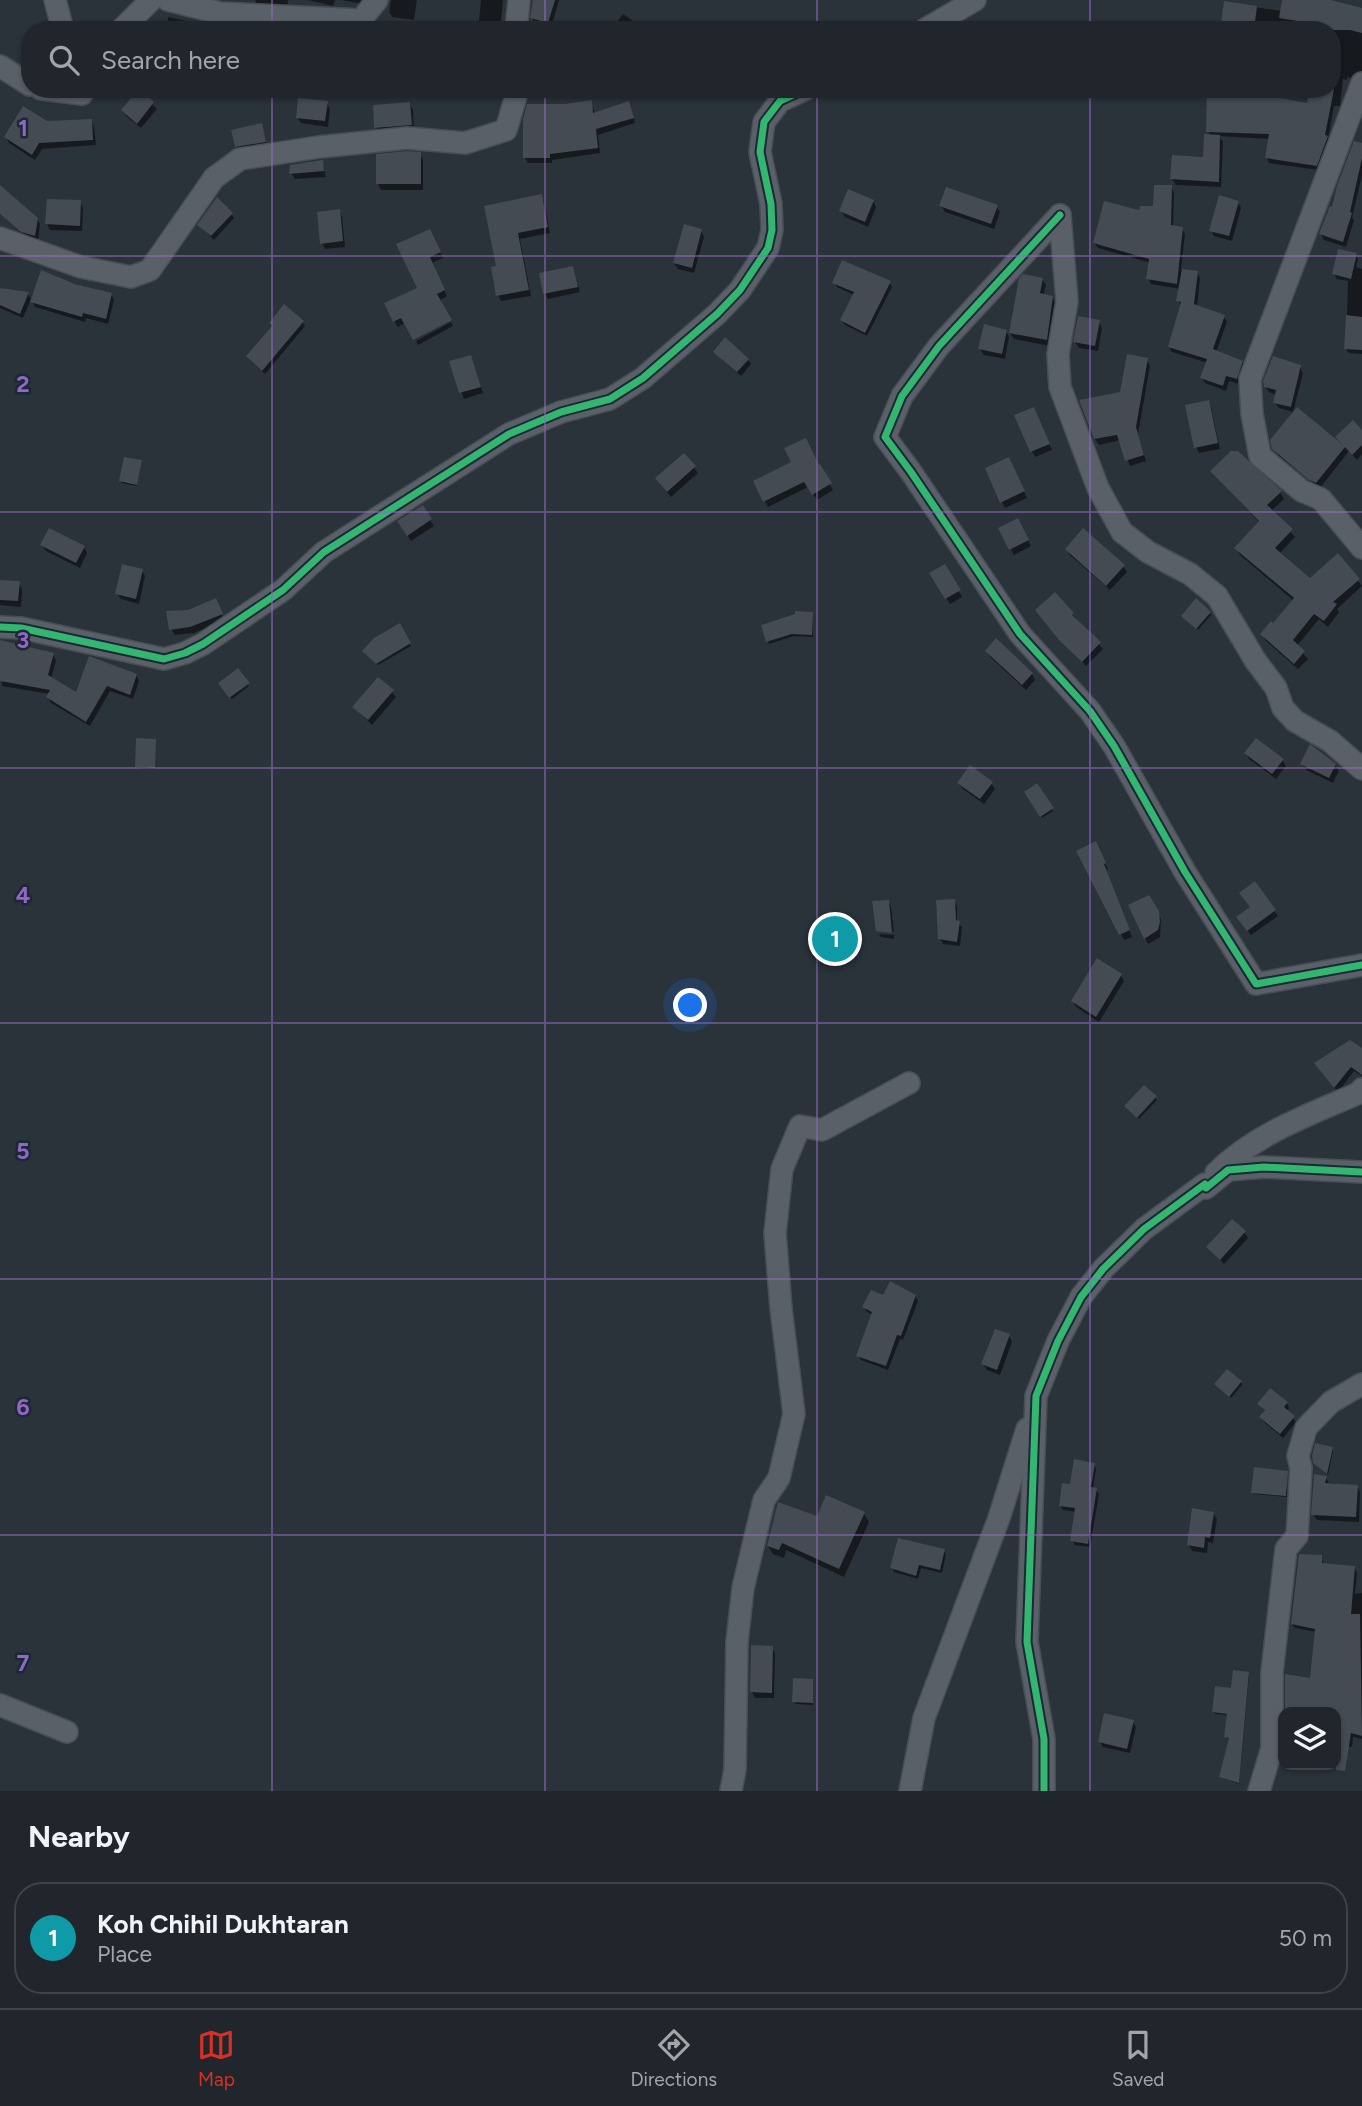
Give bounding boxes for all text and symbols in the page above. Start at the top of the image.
search box [21,21,1341,98]
icon: search [45,41,83,79]
text: Search here [101,44,240,76]
text: 1 [18,114,28,142]
text: 2 [16,370,30,398]
text: 3 [17,626,29,654]
text: 4 [16,881,30,909]
pin: 1 [812,913,858,965]
your location [673,988,707,1022]
text: 5 [16,1137,30,1165]
text: 6 [16,1393,30,1421]
text: 7 [17,1649,30,1677]
map controls [1278,1707,1341,1770]
button: layers [1278,1707,1341,1770]
text: Nearby [28,1818,130,1855]
text: Koh Chihil Dukhtaran [97,1908,349,1940]
text: 1 [48,1924,58,1952]
text: 50 m [1279,1924,1332,1952]
text: Place [97,1940,152,1968]
tab: Map [197,2026,235,2091]
tab: Directions [630,2026,717,2091]
tab: Saved [1112,2026,1164,2091]

